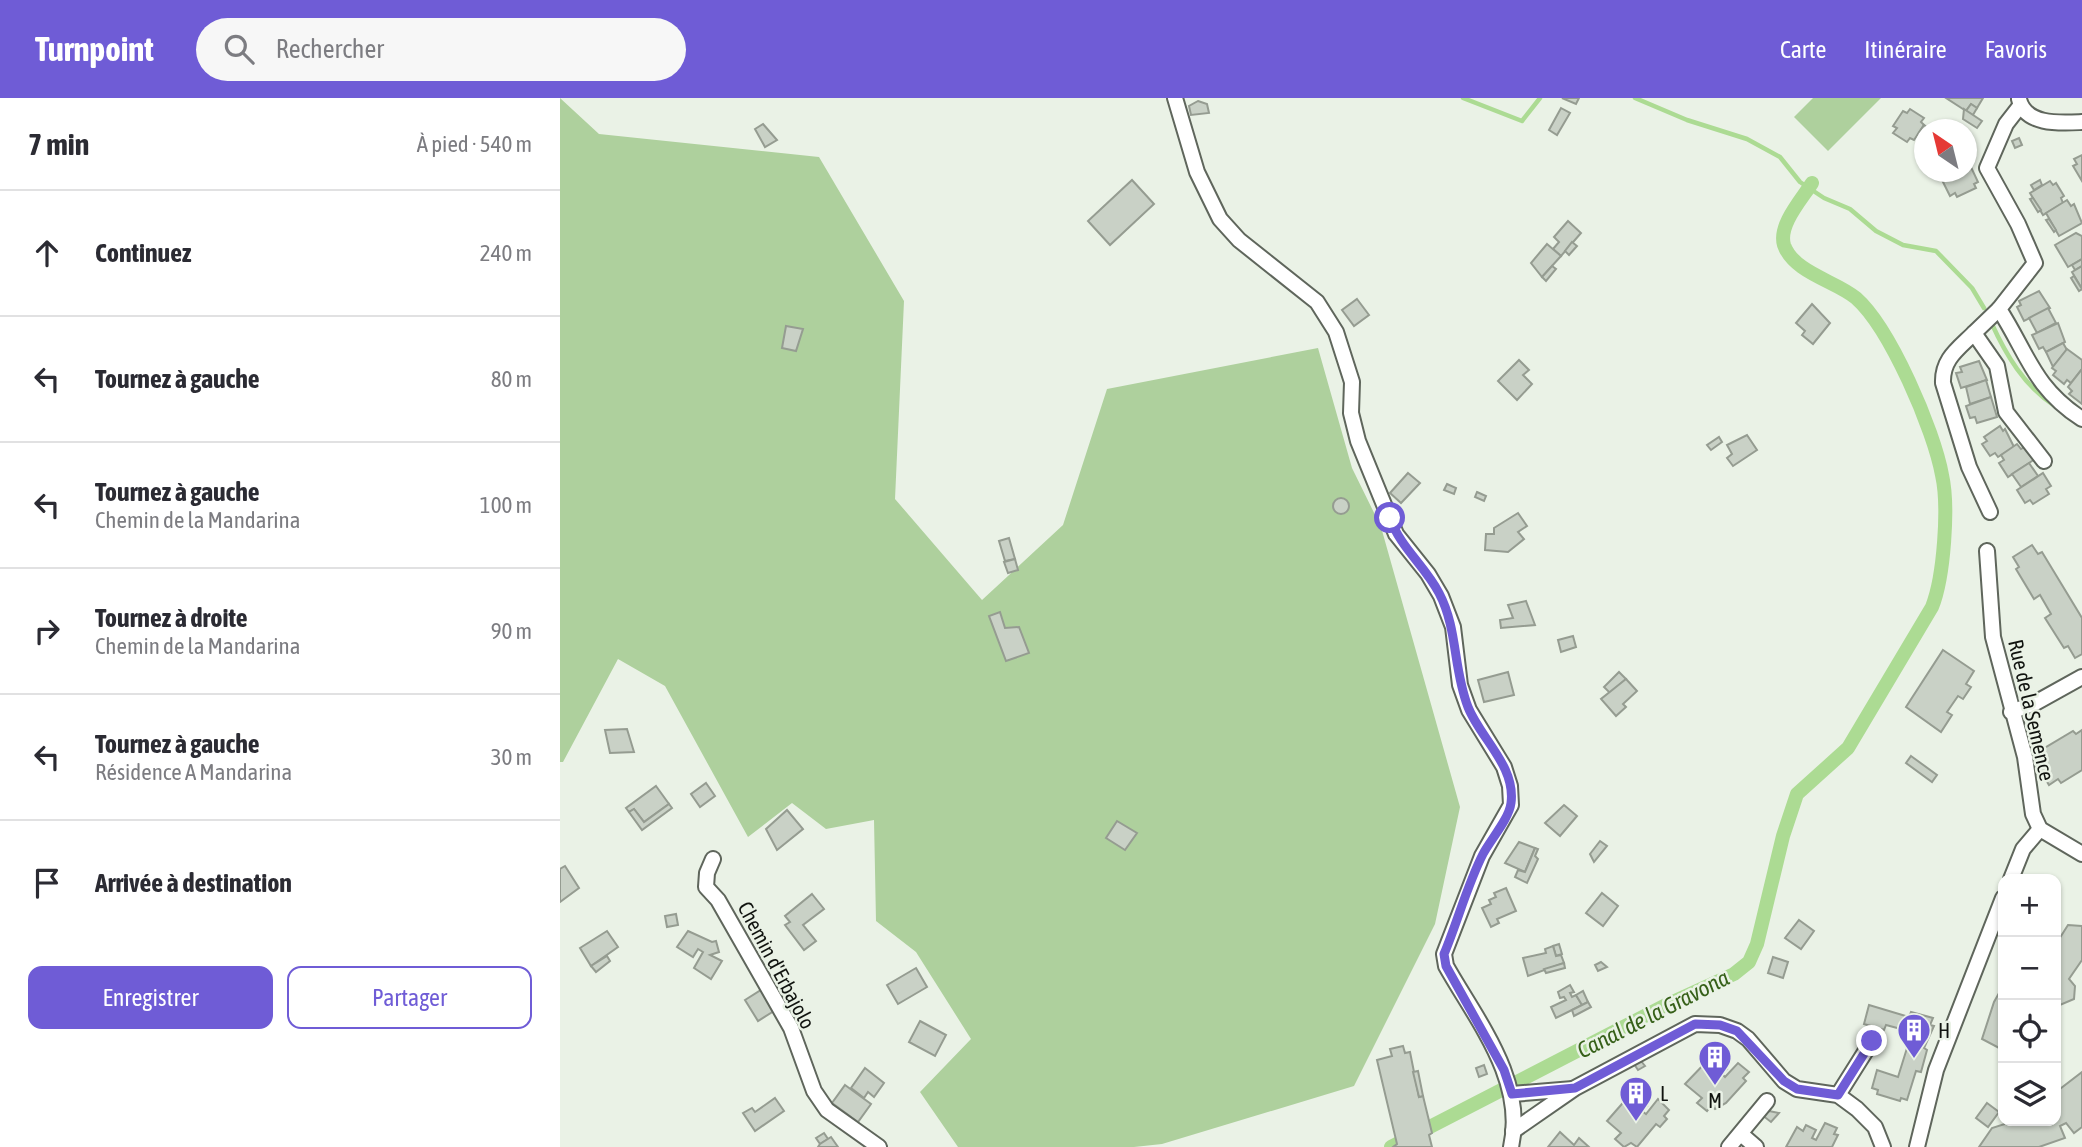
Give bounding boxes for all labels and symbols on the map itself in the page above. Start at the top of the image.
north arrow [1914,119,1977,182]
route start [1374,502,1405,533]
street label: Rue de la Semence [2004,637,2060,783]
street label: Chemin d'Erbajolo [733,897,821,1033]
water label: Canal de la Gravona [1573,964,1734,1064]
building icon: H [1895,1011,1933,1060]
place label: H [1938,1018,1950,1042]
route end [1856,1025,1887,1056]
building icon: M [1696,1038,1734,1087]
building icon: L [1617,1074,1655,1123]
place label: L [1660,1081,1668,1105]
place label: M [1708,1088,1722,1112]

